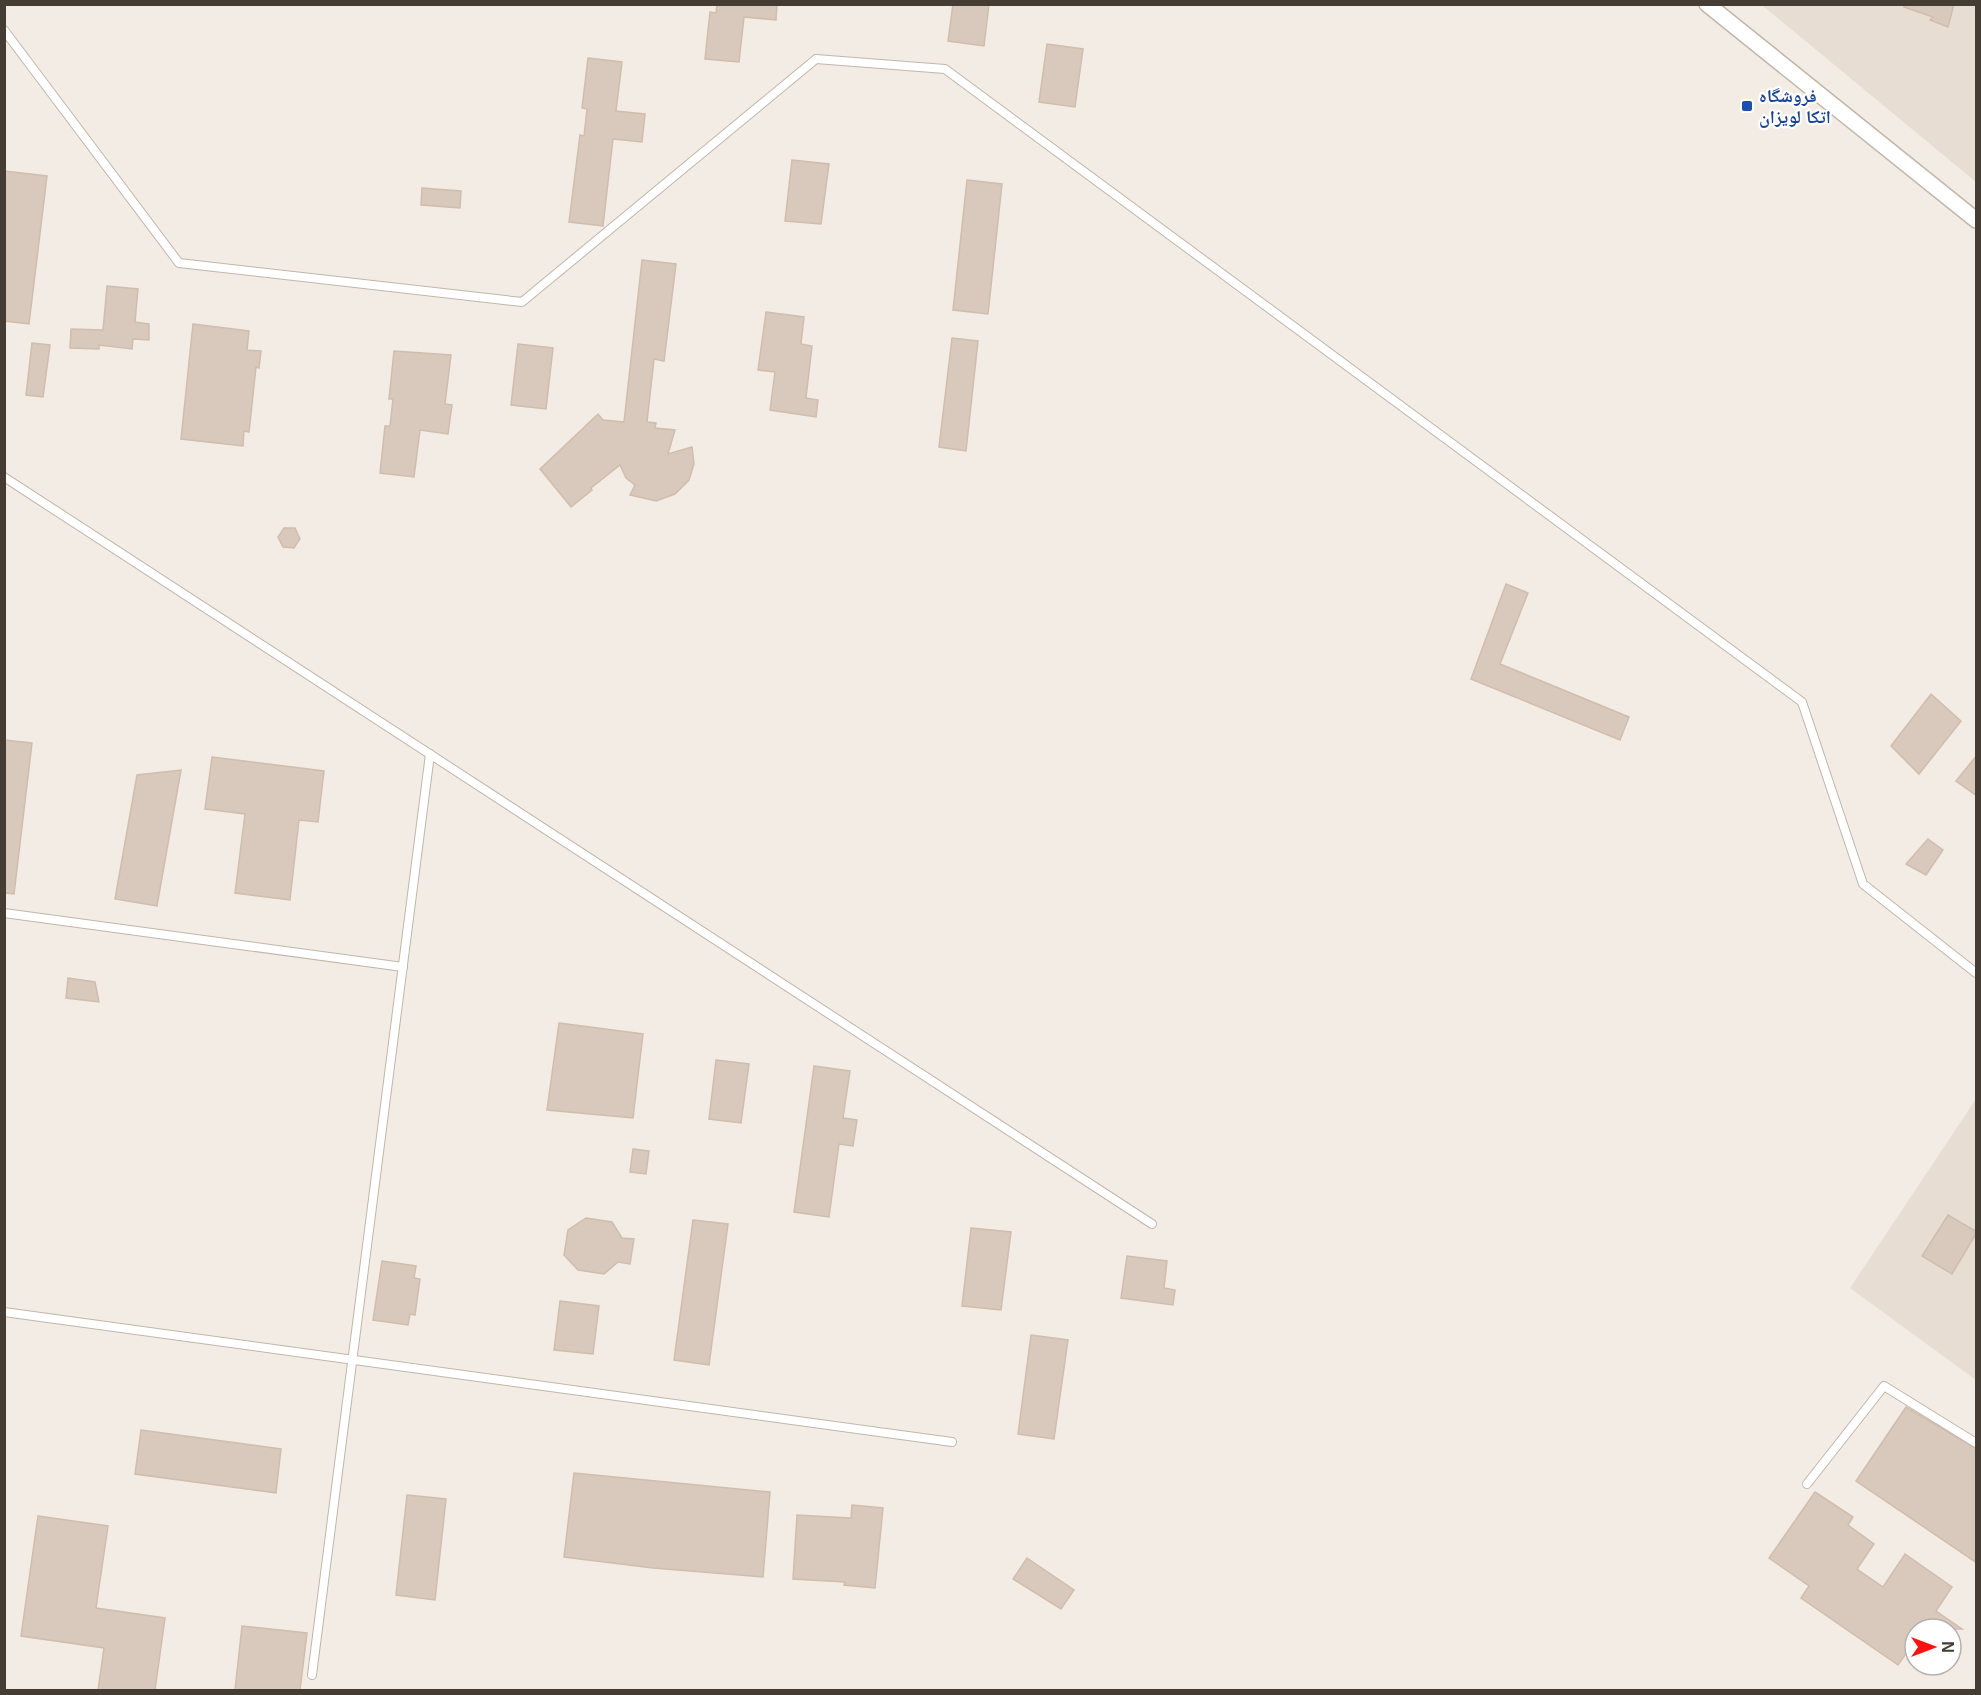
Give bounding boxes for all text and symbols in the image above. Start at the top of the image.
place label: فروشگاه اتکا لویزان [1759,86,1831,128]
marker: فروشگاه اتکا لویزان [1740,99,1754,113]
north arrow [1903,1617,1963,1677]
text: N [1939,1641,1956,1653]

